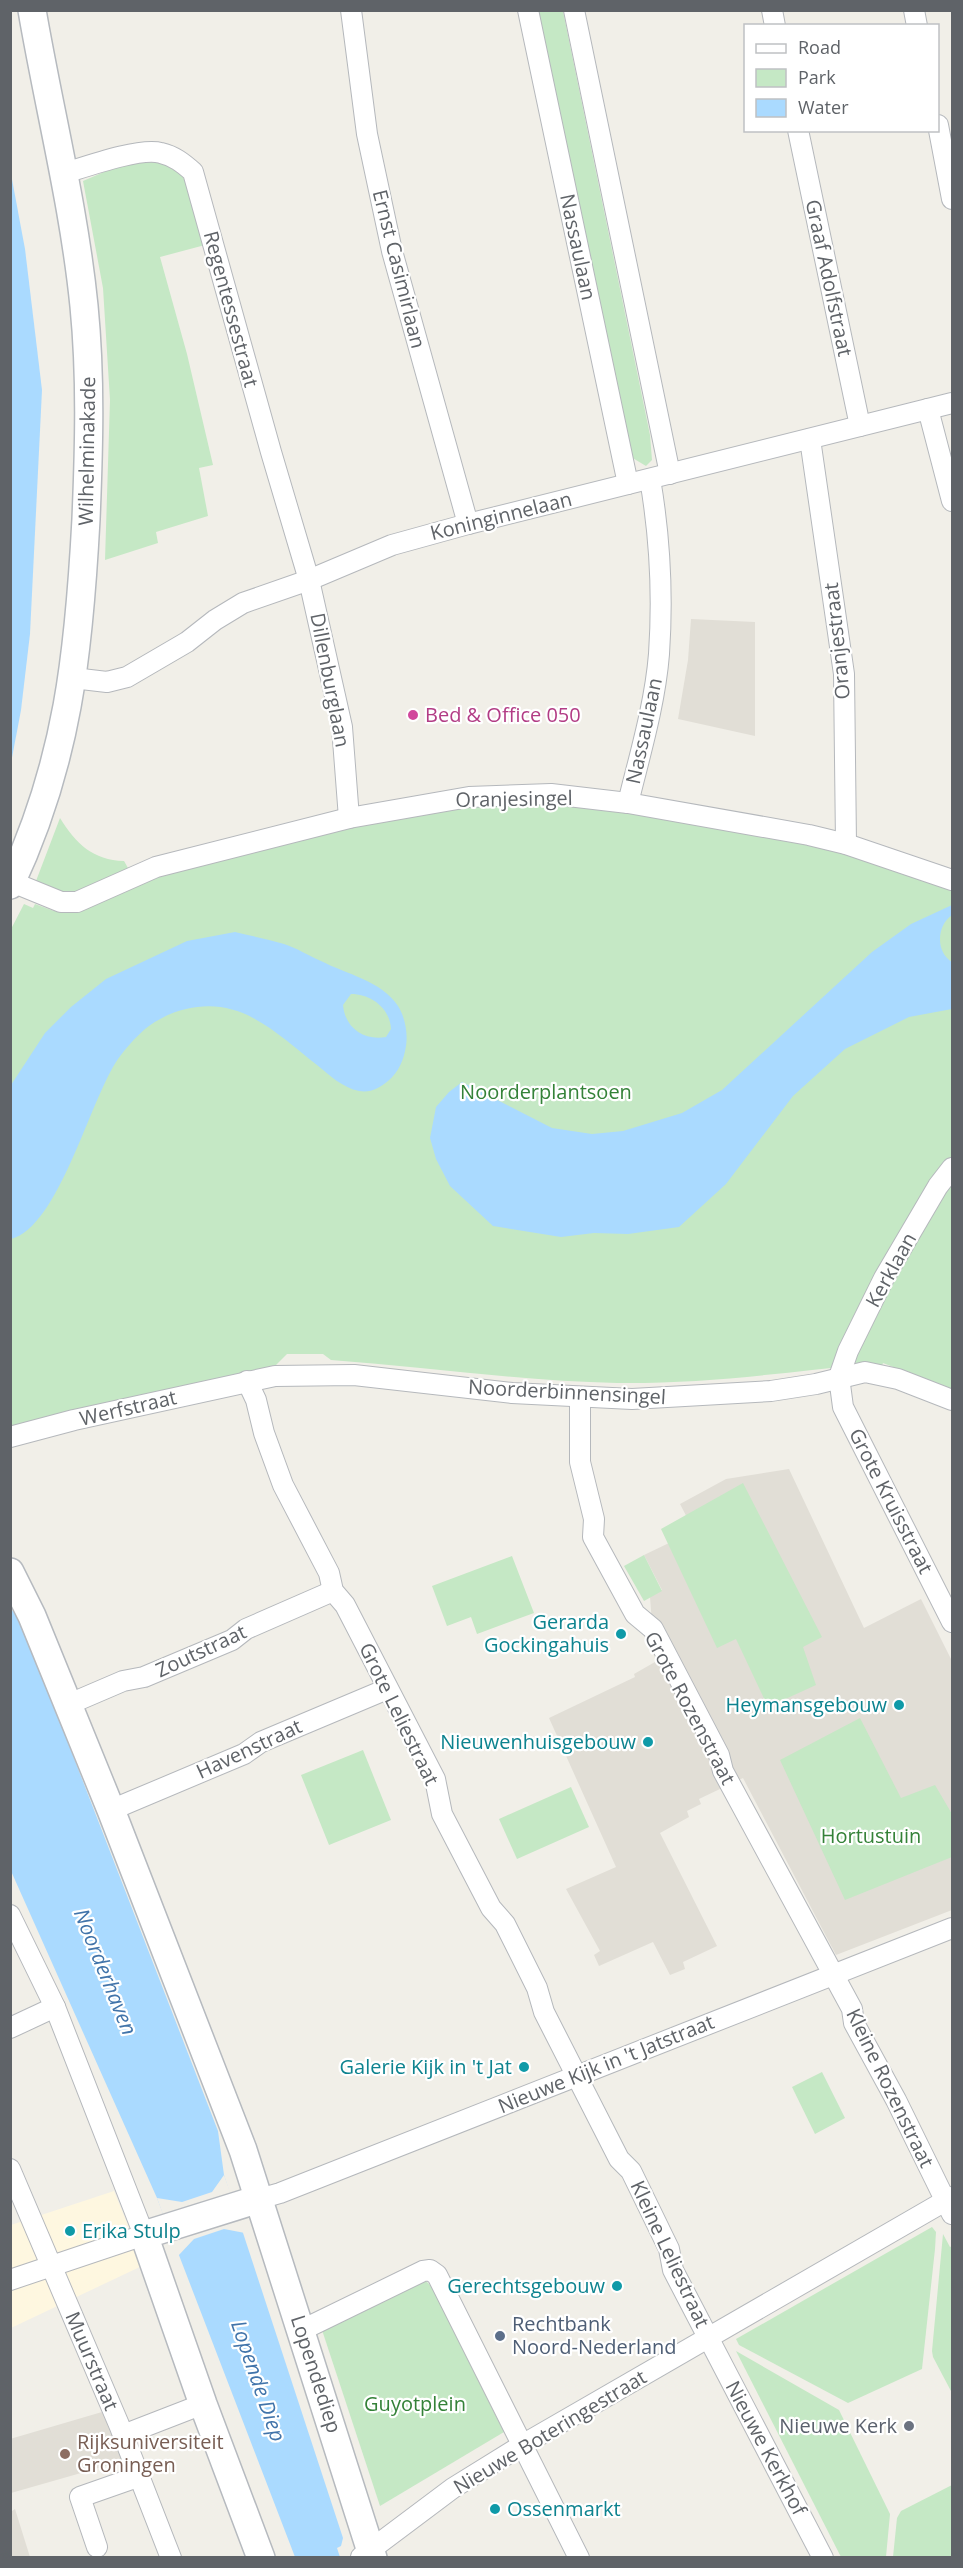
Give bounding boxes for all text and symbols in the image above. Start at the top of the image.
legend [744,24,939,132]
text: Road [798,35,841,59]
text: Park [798,65,836,89]
text: Water [798,95,849,119]
street label: Ernst Casimirlaan [367,187,432,351]
street label: Nassaulaan [554,191,603,303]
street label: Graaf Adolfstraat [800,197,859,359]
street label: Regentessestraat [198,228,265,390]
street label: Wilhelminakade [72,376,101,526]
street label: Koninginnelaan [427,485,575,546]
street label: Oranjestraat [817,581,856,701]
street label: Dillenburglaan [304,610,357,749]
street label: Nassaulaan [619,675,668,787]
place label: Bed & Office 050 [425,701,581,728]
marker: Bed & Office 050 [406,708,420,722]
street label: Oranjesingel [455,784,573,813]
park label: Noorderplantsoen [460,1078,632,1105]
street label: Kerklaan [859,1227,922,1312]
street label: Noorderbinnensingel [467,1373,667,1410]
street label: Werfstraat [77,1383,179,1432]
street label: Grote Kruisstraat [843,1423,940,1578]
place label: Gerarda Gockingahuis [484,1608,609,1658]
street label: Zoutstraat [151,1618,250,1683]
street label: Grote Rozenstraat [639,1626,742,1789]
marker: Gerarda Gockingahuis [614,1627,628,1641]
street label: Grote Leliestraat [353,1638,446,1790]
place label: Heymansgebouw [725,1691,887,1718]
marker: Heymansgebouw [892,1698,906,1712]
street label: Havenstraat [192,1712,306,1785]
place label: Nieuwenhuisgebouw [440,1728,636,1755]
marker: Nieuwenhuisgebouw [641,1735,655,1749]
park label: Hortustuin [821,1822,921,1849]
water label: Noorderhaven [68,1904,144,2039]
street label: Kleine Rozenstraat [840,2004,941,2172]
street label: Nieuwe Kijk in 't Jatstraat [494,2008,718,2119]
place label: Galerie Kijk in 't Jat [340,2053,512,2080]
marker: Galerie Kijk in 't Jat [517,2060,531,2074]
street label: Kleine Leliestraat [625,2176,716,2332]
place label: Erika Stulp [82,2217,181,2244]
marker: Erika Stulp [63,2224,77,2238]
place label: Gerechtsgebouw [447,2272,605,2299]
marker: Gerechtsgebouw [610,2279,624,2293]
street label: Muurstraat [60,2307,125,2414]
place label: Rechtbank Noord-Nederland [512,2310,677,2360]
street label: Lopendediep [285,2311,348,2436]
water label: Lopende Diep [225,2316,293,2445]
marker: Rechtbank Noord-Nederland [493,2329,507,2343]
street label: Nieuwe Boteringestraat [448,2363,651,2500]
street label: Nieuwe Kerkhof [720,2376,814,2521]
park label: Guyotplein [364,2390,466,2417]
place label: Nieuwe Kerk [779,2412,897,2439]
marker: Nieuwe Kerk [902,2419,916,2433]
place label: Rijksuniversiteit Groningen [77,2428,224,2478]
marker: Rijksuniversiteit Groningen [58,2447,72,2461]
place label: Ossenmarkt [507,2495,621,2522]
marker: Ossenmarkt [488,2502,502,2516]

